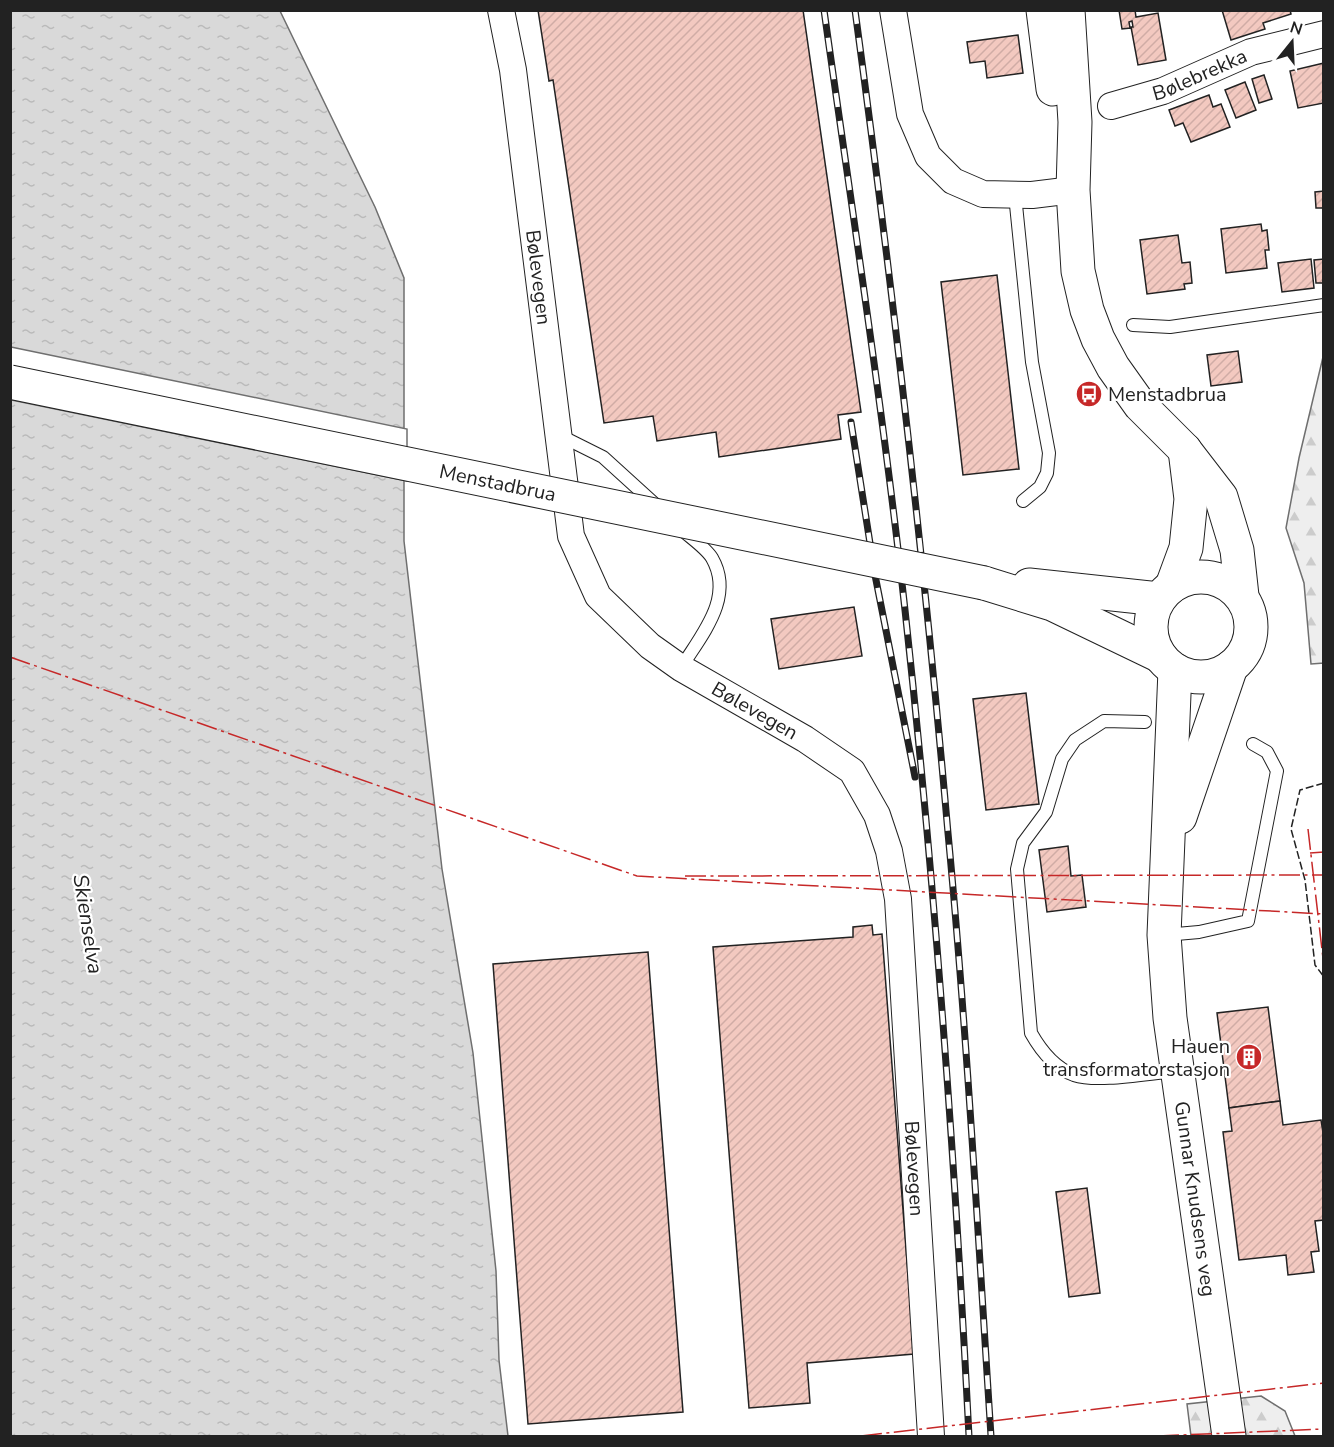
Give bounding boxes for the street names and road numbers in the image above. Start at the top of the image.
street label: Bølebrekka [1149,42,1251,107]
street label: Bølevegen [519,228,558,326]
street label: Menstadbrua [437,457,559,508]
street label: Bølevegen [707,675,803,746]
street label: Gunnar Knudsens veg [1168,1099,1223,1298]
street label: Bølevegen [898,1120,931,1217]

